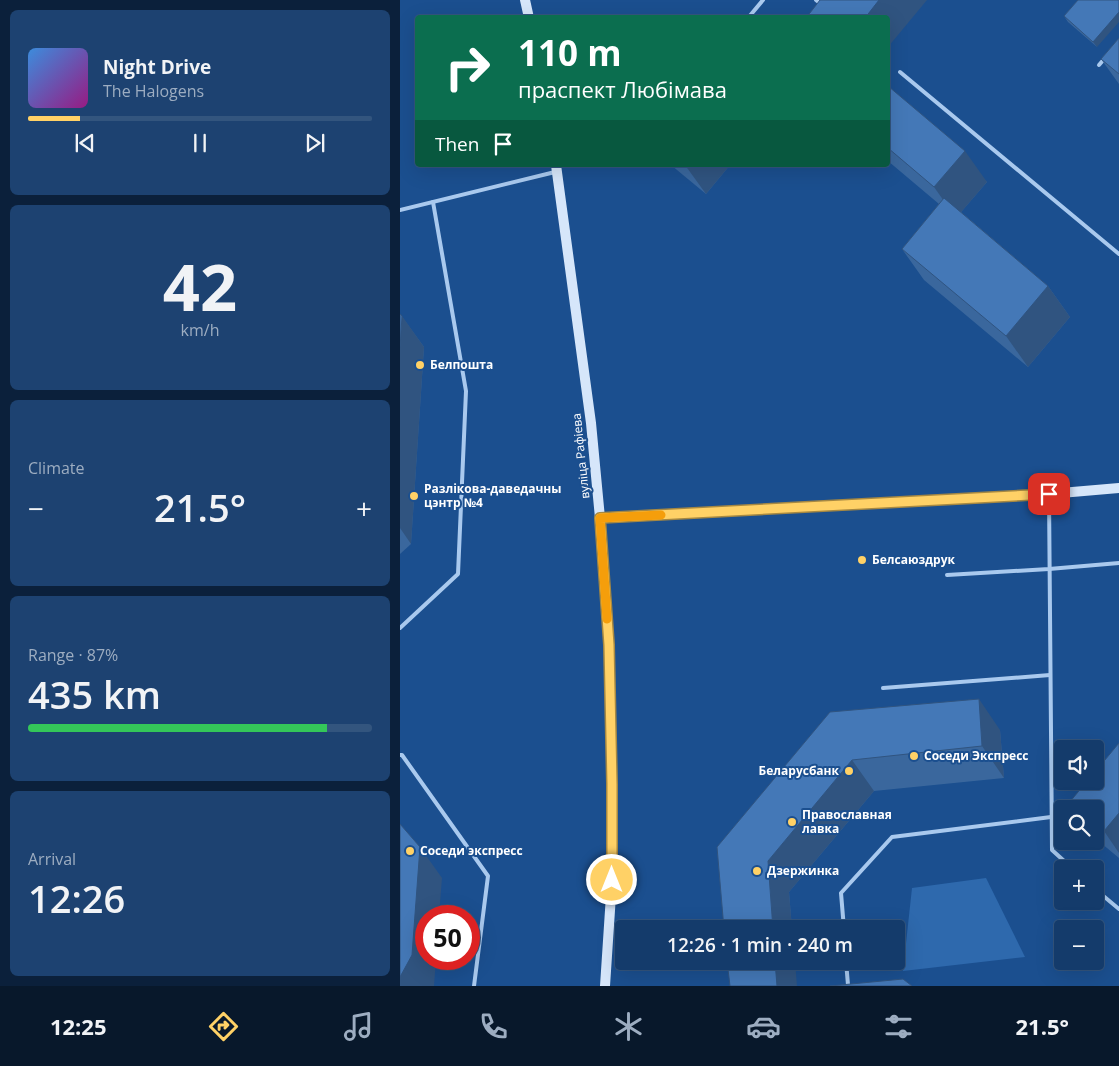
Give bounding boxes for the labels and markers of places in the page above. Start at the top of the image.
place label: Белпошта [430,356,493,373]
marker: Белпошта [414,359,426,371]
pin [1028,473,1070,515]
place label: Разлікова-даведачны цэнтр №4 [424,480,561,511]
marker: Разлікова-даведачны цэнтр №4 [408,490,420,502]
place label: Белсаюздрук [872,551,955,568]
marker: Белсаюздрук [856,554,868,566]
place label: Соседи Экспресс [924,747,1028,764]
marker: Соседи Экспресс [908,750,920,762]
place label: Беларусбанк [759,762,840,779]
marker: Беларусбанк [843,765,855,777]
place label: Православная лавка [802,806,892,837]
marker: Православная лавка [786,816,798,828]
place label: Соседи экспресс [420,842,523,859]
marker: Соседи экспресс [404,845,416,857]
place label: Дзержинка [767,862,839,879]
marker: Дзержинка [751,865,763,877]

